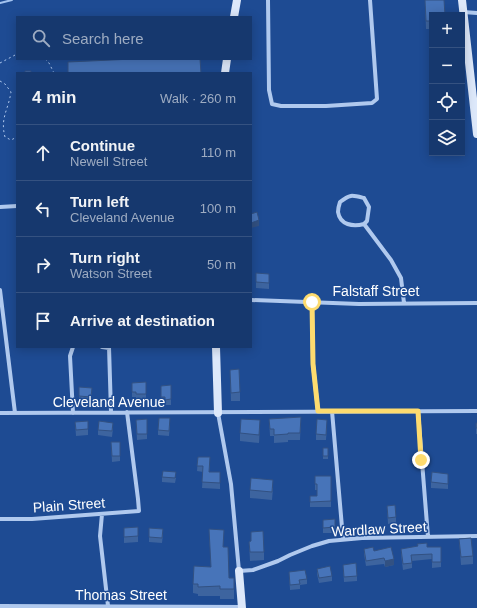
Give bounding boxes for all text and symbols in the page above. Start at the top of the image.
map controls [429,12,465,156]
button: + [429,12,465,48]
search box [16,16,252,60]
icon: search [30,27,52,49]
text: Search here [62,30,144,47]
button: − [429,48,465,84]
button: locate [429,84,465,120]
text: 4 min [32,88,76,107]
text: Walk · 260 m [160,91,236,106]
button: layers [429,120,465,156]
text: Continue [70,137,135,154]
icon: ahead [32,142,54,164]
text: 110 m [201,145,236,160]
text: Newell Street [70,154,147,169]
text: Turn left [70,193,129,210]
icon: left [32,198,54,220]
text: 100 m [200,201,236,216]
text: Cleveland Avenue [70,210,175,225]
text: Turn right [70,249,140,266]
icon: right [32,254,54,276]
text: 50 m [207,257,236,272]
text: Watson Street [70,266,152,281]
street label: Falstaff Street [333,283,420,299]
route start [303,293,321,311]
icon: arrive [32,310,54,332]
text: Arrive at destination [70,312,215,329]
street label: Cleveland Avenue [53,394,166,410]
route end [412,451,430,469]
street label: Plain Street [32,494,106,516]
street label: Wardlaw Street [331,519,427,539]
street label: Thomas Street [75,587,167,603]

